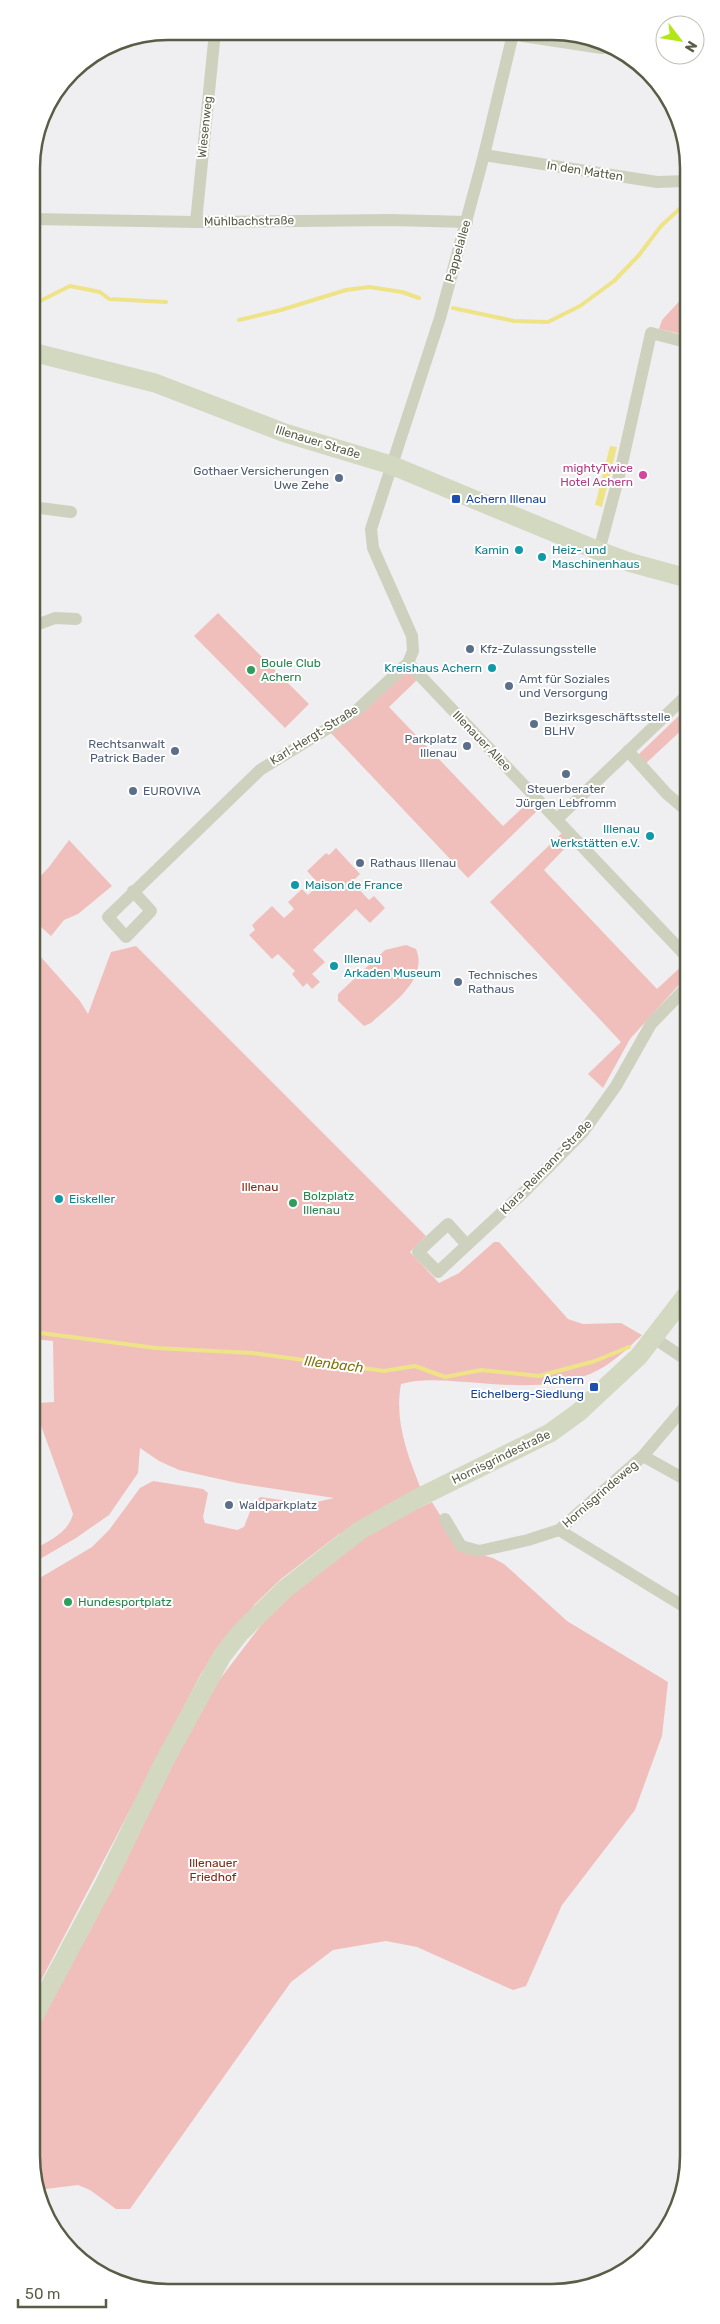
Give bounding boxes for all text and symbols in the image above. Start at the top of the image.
north arrow [655,15,705,65]
text: N [681,38,701,55]
street label: Wiesenweg [195,95,215,159]
street label: In den Matten [546,158,624,184]
street label: Mühlbachstraße [204,213,295,229]
street label: Pappelallee [442,218,474,284]
street label: Illenauer Straße [274,422,362,462]
place label: mightyTwice Hotel Achern [560,461,633,489]
place label: Gothaer Versicherungen Uwe Zehe [193,464,329,492]
marker: mightyTwice Hotel Achern [637,469,649,481]
marker: Gothaer Versicherungen Uwe Zehe [333,472,345,484]
place label: Achern Illenau [466,492,546,506]
marker: Achern Illenau [450,493,462,505]
place label: Kamin [474,543,509,557]
place label: Heiz- und Maschinenhaus [552,543,640,571]
marker: Kamin [513,544,525,556]
marker: Heiz- und Maschinenhaus [536,551,548,563]
place label: Kfz-Zulassungsstelle [480,642,597,656]
marker: Kfz-Zulassungsstelle [464,643,476,655]
place label: Boule Club Achern [261,656,321,684]
place label: Kreishaus Achern [384,661,482,675]
marker: Kreishaus Achern [486,662,498,674]
marker: Boule Club Achern [245,664,257,676]
place label: Amt für Soziales und Versorgung [519,672,610,700]
marker: Amt für Soziales und Versorgung [503,680,515,692]
street label: Karl-Hergt-Straße [267,702,361,768]
street label: Illenauer Allee [450,708,514,774]
place label: Bezirksgeschäftsstelle BLHV [544,710,671,738]
marker: Bezirksgeschäftsstelle BLHV [528,718,540,730]
place label: Parkplatz Illenau [405,732,457,760]
place label: Rechtsanwalt Patrick Bader [88,737,165,765]
marker: Parkplatz Illenau [461,740,473,752]
marker: Rechtsanwalt Patrick Bader [169,745,181,757]
marker: Steuerberater Jürgen Lebfromm [560,768,572,780]
place label: Steuerberater Jürgen Lebfromm [515,782,617,810]
place label: EUROVIVA [143,784,201,798]
marker: EUROVIVA [127,785,139,797]
place label: Illenau Werkstätten e.V. [551,822,640,850]
marker: Illenau Werkstätten e.V. [644,830,656,842]
place label: Rathaus Illenau [370,856,456,870]
marker: Rathaus Illenau [354,857,366,869]
place label: Maison de France [305,878,403,892]
marker: Maison de France [289,879,301,891]
place label: Illenau Arkaden Museum [344,952,441,980]
marker: Illenau Arkaden Museum [328,960,340,972]
place label: Technisches Rathaus [468,968,538,996]
marker: Technisches Rathaus [452,976,464,988]
street label: Klara-Reimann-Straße [497,1117,595,1217]
park label: Illenau [242,1180,278,1194]
place label: Bolzplatz Illenau [303,1189,354,1217]
place label: Eiskeller [69,1192,115,1206]
marker: Eiskeller [53,1193,65,1205]
marker: Bolzplatz Illenau [287,1197,299,1209]
water label: Illenbach [303,1352,365,1377]
place label: Achern Eichelberg-Siedlung [470,1373,584,1401]
marker: Achern Eichelberg-Siedlung [588,1381,600,1393]
street label: Hornisgrindestraße [450,1427,553,1487]
street label: Hornisgrindeweg [559,1457,641,1531]
place label: Waldparkplatz [239,1498,317,1512]
marker: Waldparkplatz [223,1499,235,1511]
place label: Hundesportplatz [78,1595,172,1609]
marker: Hundesportplatz [62,1596,74,1608]
park label: Illenauer Friedhof [189,1856,238,1884]
scale bar [18,2276,105,2308]
text: 50 m [25,2285,60,2303]

